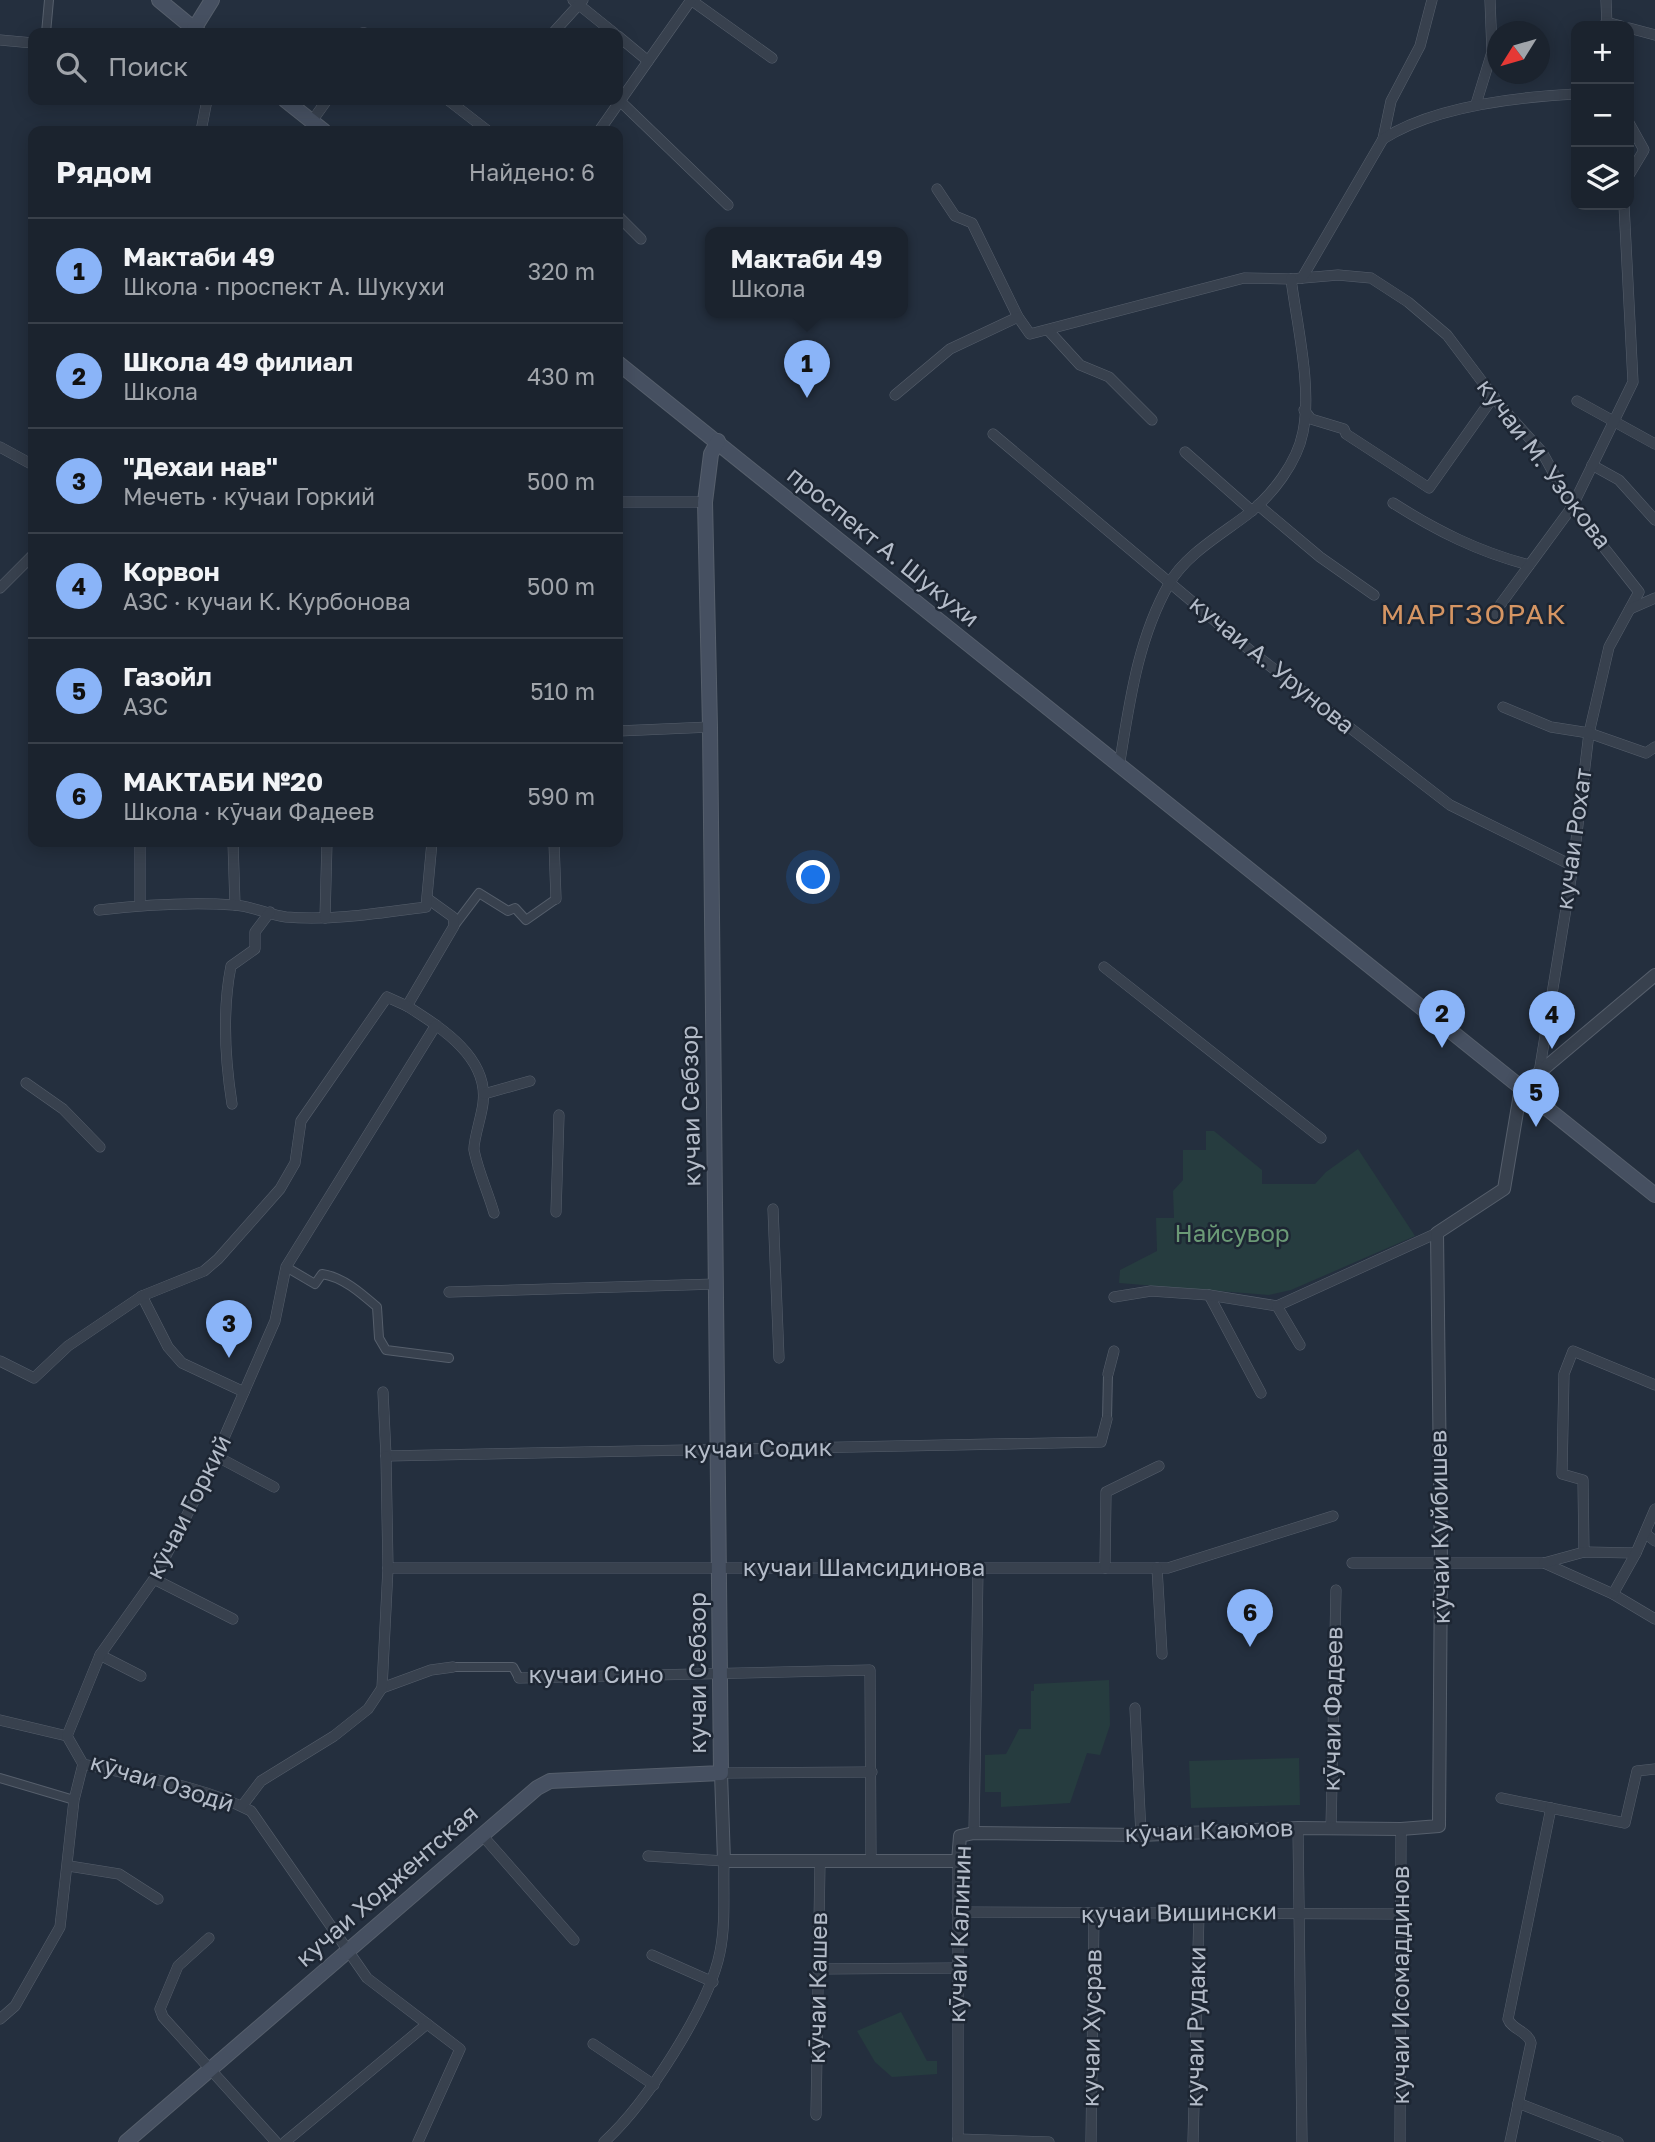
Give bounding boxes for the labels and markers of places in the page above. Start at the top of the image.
pin: 1 [784,340,830,398]
pin: 2 [1419,990,1465,1048]
pin: 4 [1529,991,1575,1049]
pin: 5 [1513,1069,1559,1127]
pin: 3 [206,1300,252,1358]
pin: 6 [1227,1589,1273,1647]

